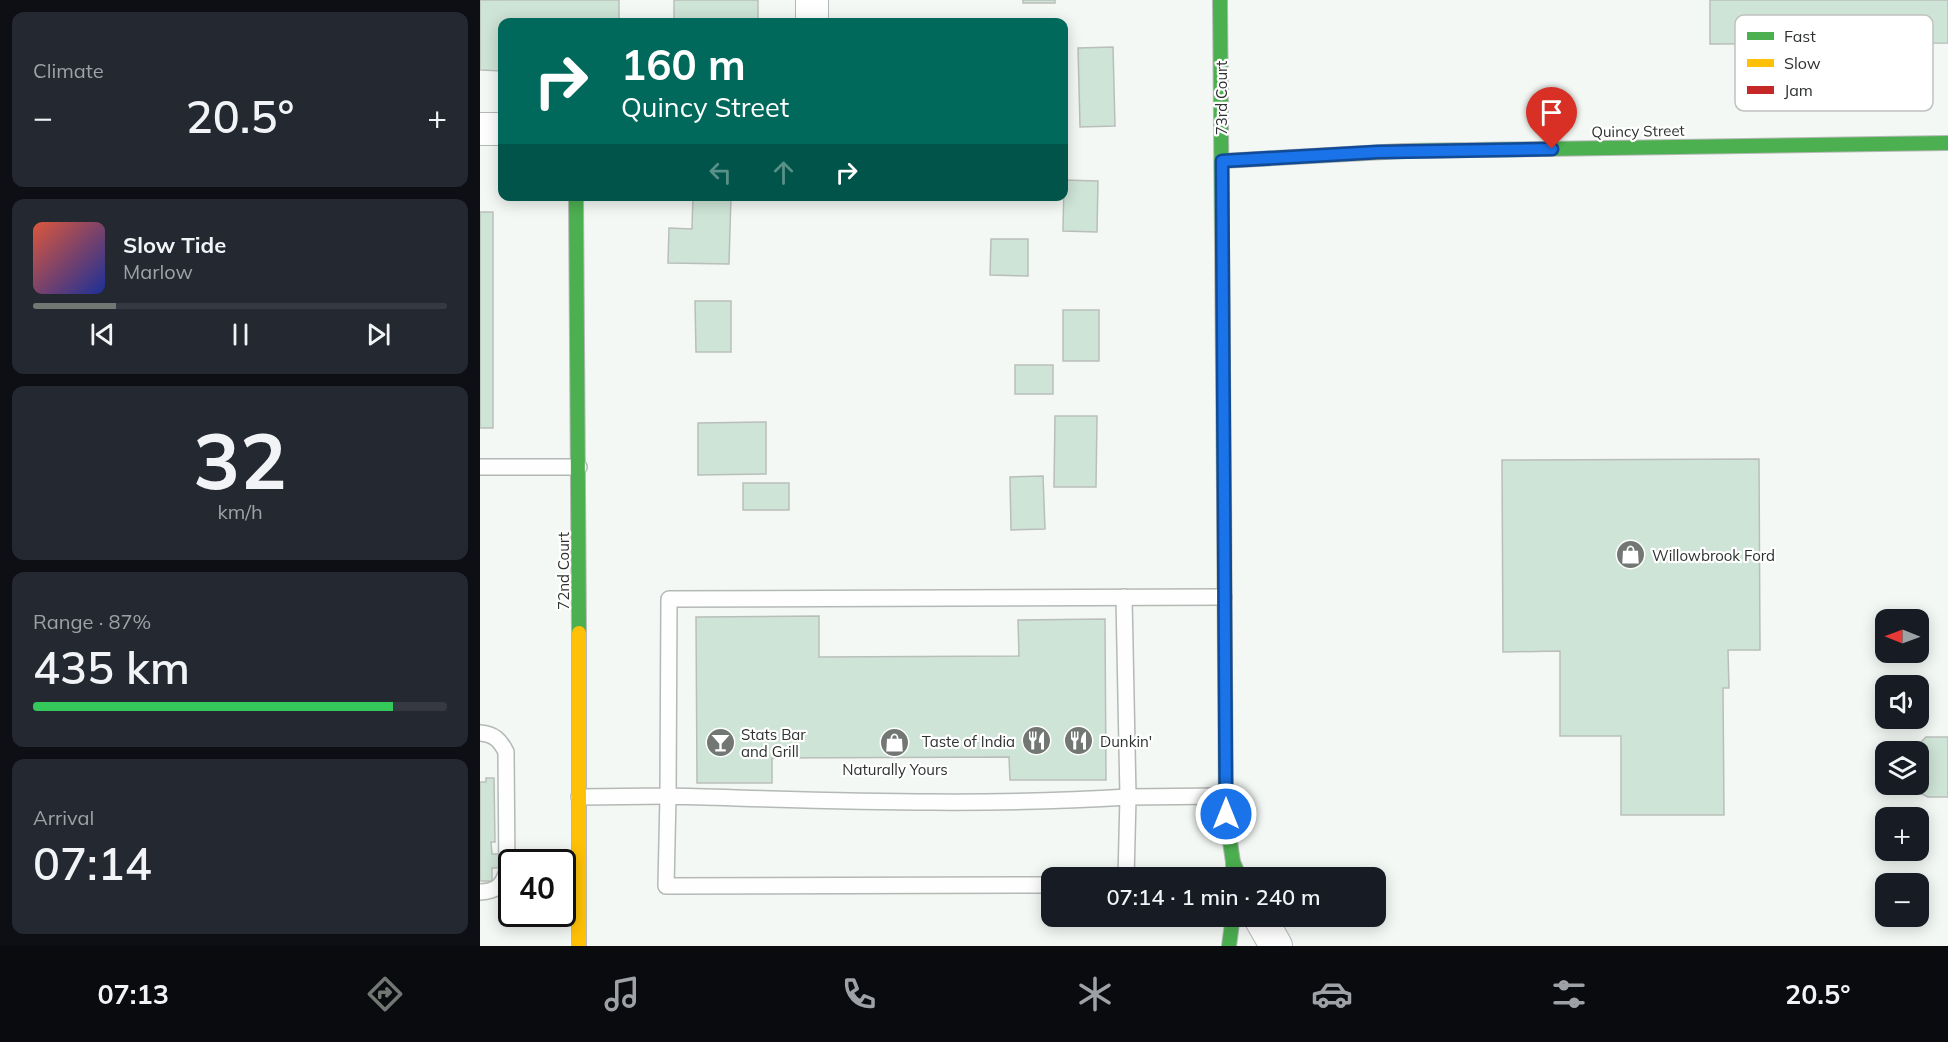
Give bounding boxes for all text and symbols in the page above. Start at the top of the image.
legend [1735,15,1933,111]
text: Fast [1784,26,1816,46]
text: 160 m [621,38,746,91]
icon: right [522,42,600,120]
text: Slow [1784,53,1821,73]
text: Climate [33,58,104,83]
street label: 73rd Court [1212,61,1231,135]
text: Jam [1784,80,1813,100]
pin [1526,87,1577,149]
text: 20.5° [186,88,294,144]
text: Quincy Street [621,90,789,124]
text: − [33,96,53,137]
text: + [427,96,447,137]
icon: arrive [1535,96,1568,129]
street label: Quincy Street [1591,121,1685,141]
icon: left [704,156,737,189]
icon: ahead [767,156,800,189]
icon: right [830,156,863,189]
text: Slow Tide [123,231,226,259]
text: Marlow [123,259,193,284]
icon: previous [86,318,119,351]
icon: pause [224,318,257,351]
icon: next [362,318,395,351]
text: 32 [193,411,287,509]
text: km/h [217,499,263,524]
street label: 72nd Court [554,532,573,610]
shop icon: Willowbrook Ford [1615,539,1647,571]
place label: Willowbrook Ford [1652,546,1775,565]
text: Range · 87% [33,609,151,634]
north arrow [1875,609,1929,663]
map controls [1875,609,1929,927]
text: 435 km [33,639,190,695]
button: sound [1875,675,1929,729]
place label: Stats Bar and Grill [741,725,806,761]
restaurant icon: Taste of India [1020,725,1052,757]
restaurant icon: Dunkin' [1063,725,1095,757]
shop icon: Naturally Yours [879,726,911,758]
bar icon: Stats Bar and Grill [704,727,736,759]
place label: Taste of India [922,732,1015,751]
place label: Dunkin' [1100,732,1152,751]
button: layers [1875,741,1929,795]
place label: Naturally Yours [842,760,948,779]
position arrow [1194,782,1258,846]
text: Arrival [33,805,94,830]
button: + [1875,807,1929,861]
text: 07:14 [33,835,152,891]
speed limit sign: 40 [498,849,576,927]
button: − [1875,873,1929,927]
text: 07:14 · 1 min · 240 m [1106,883,1321,911]
icon: directions [364,973,406,1015]
icon: music [601,973,643,1015]
icon: phone [838,973,880,1015]
icon: climate [1074,973,1116,1015]
icon: car [1311,973,1353,1015]
icon: filters [1548,973,1590,1015]
text: 07:13 [97,977,169,1011]
text: 20.5° [1785,977,1850,1011]

